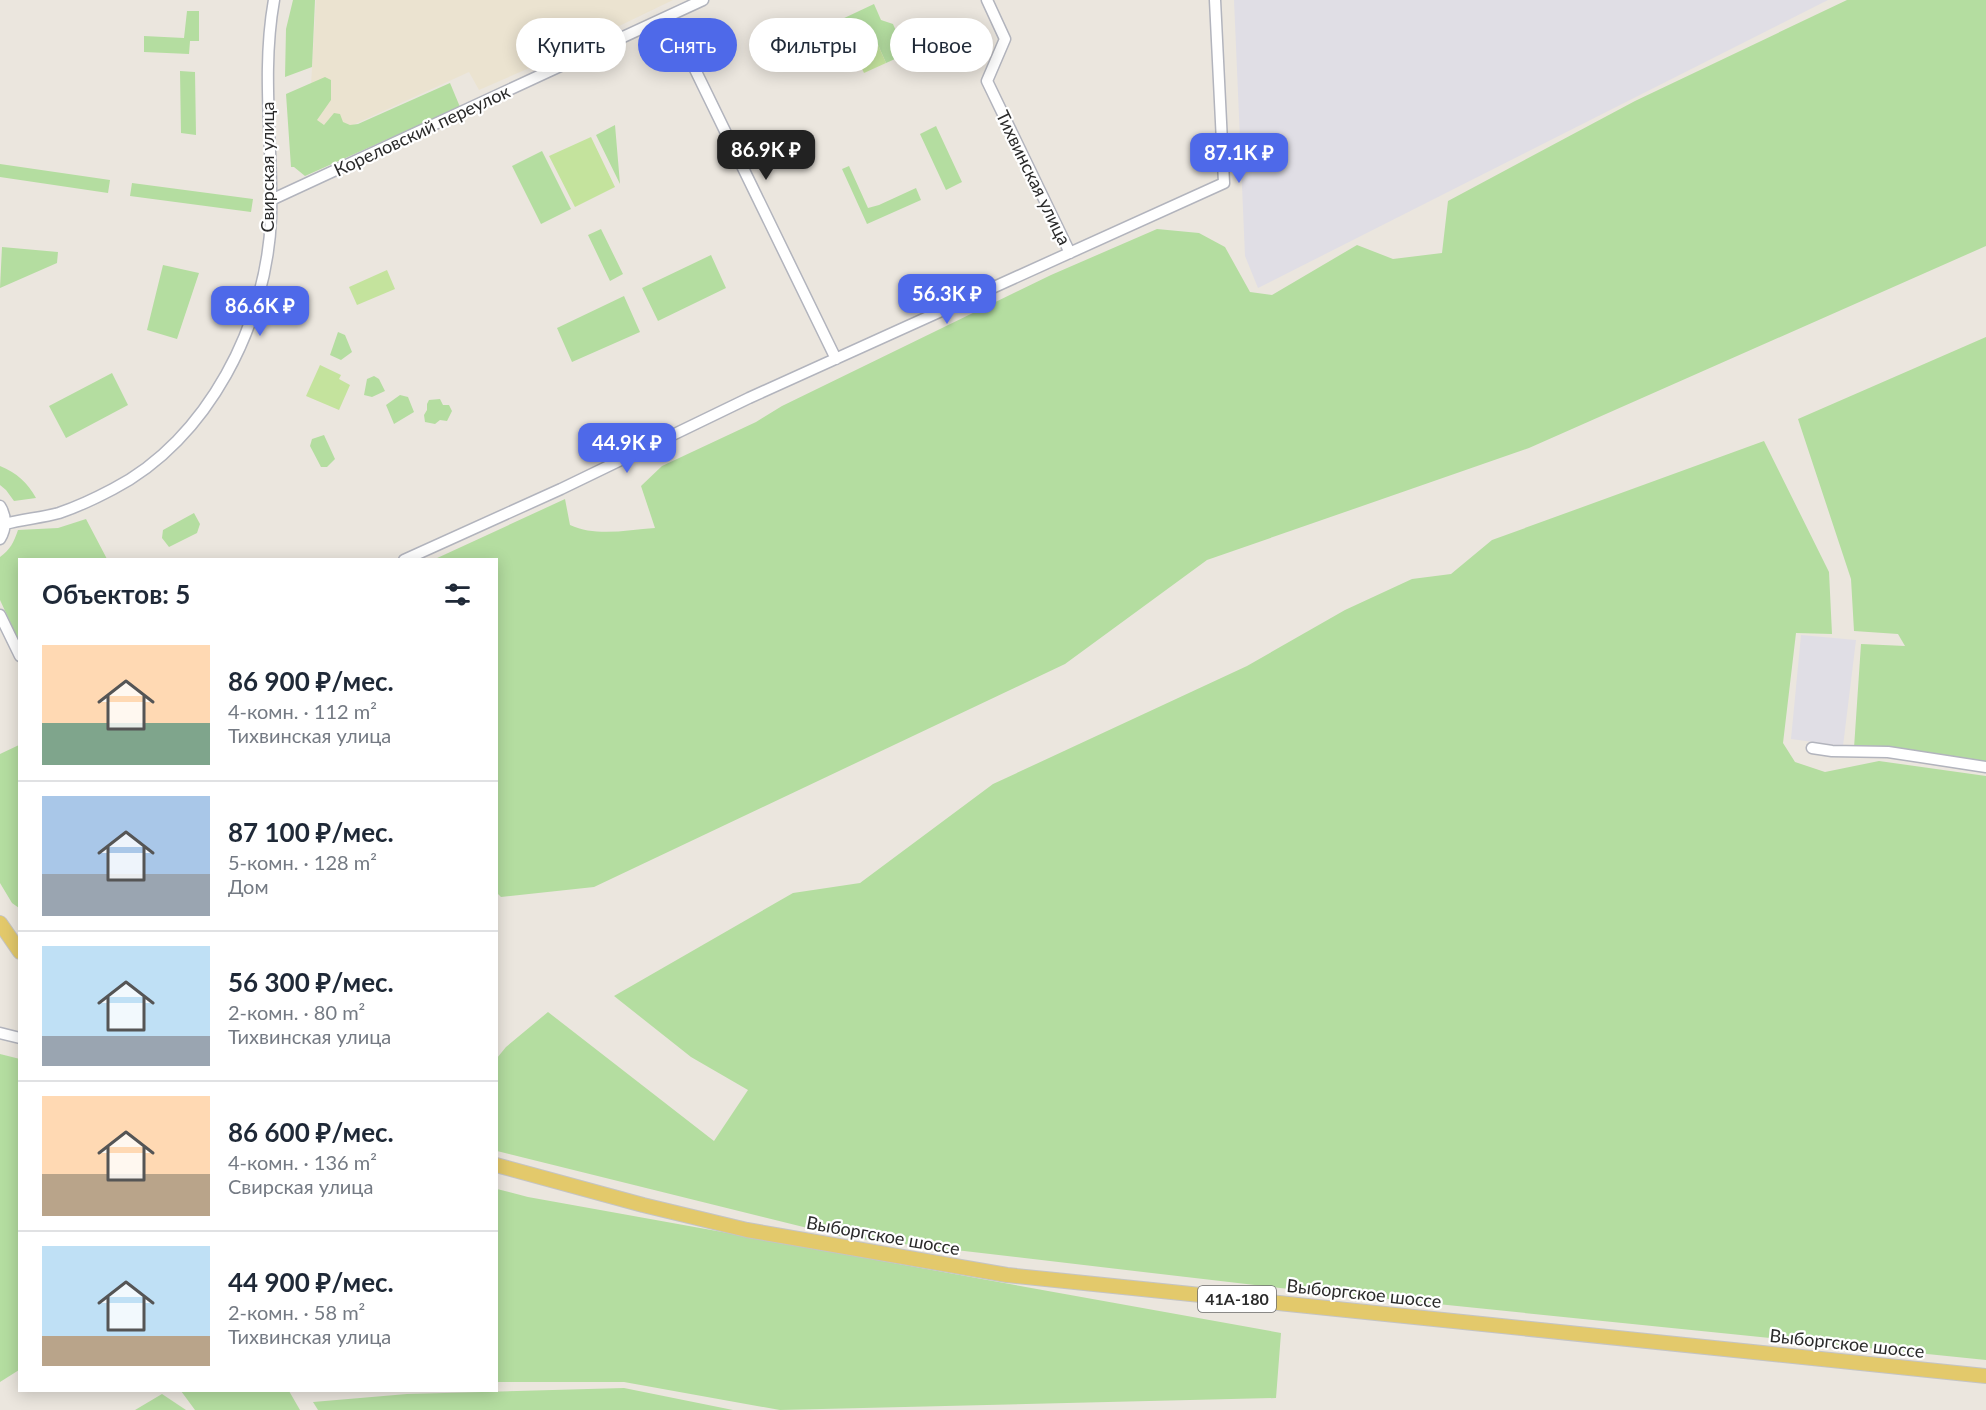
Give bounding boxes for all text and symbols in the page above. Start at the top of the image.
chip: Купить [516,18,626,72]
chip: Снять [638,18,737,72]
chip: Фильтры [749,18,878,72]
chip: Новое [890,18,993,72]
street label: Кореловский переулок [330,79,514,181]
street label: Свирская улица [256,102,278,232]
street label: Тихвинская улица [992,107,1076,248]
pin: 86.9K ₽ [711,130,821,181]
pin: 87.1K ₽ [1184,133,1294,184]
text: 86.9K ₽ [731,137,801,161]
text: 87.1K ₽ [1204,140,1274,164]
pin: 56.3K ₽ [892,274,1002,325]
text: 56.3K ₽ [912,281,982,305]
pin: 86.6K ₽ [205,286,315,337]
text: 86.6K ₽ [225,293,295,317]
pin: 44.9K ₽ [572,423,682,474]
text: 44.9K ₽ [592,430,662,454]
text: Объектов: 5 [42,578,190,610]
icon: filters [441,578,474,611]
text: 86 900 ₽/мес. [228,665,394,697]
icon: home [90,669,162,741]
text: 4-комн. · 112 m² [228,699,377,723]
text: Тихвинская улица [228,723,391,747]
text: 87 100 ₽/мес. [228,816,394,848]
icon: home [90,820,162,892]
text: 5-комн. · 128 m² [228,850,377,874]
text: Дом [228,874,269,898]
text: 56 300 ₽/мес. [228,966,394,998]
icon: home [90,970,162,1042]
text: 2-комн. · 80 m² [228,1000,365,1024]
text: Тихвинская улица [228,1024,391,1048]
text: 86 600 ₽/мес. [228,1116,394,1148]
icon: home [90,1120,162,1192]
text: 4-комн. · 136 m² [228,1150,377,1174]
text: Свирская улица [228,1174,373,1198]
street label: Выборгское шоссе [805,1211,962,1259]
text: 44 900 ₽/мес. [228,1266,394,1298]
icon: home [90,1270,162,1342]
street label: Выборгское шоссе [1286,1274,1443,1312]
road number: 41А-180 [1198,1286,1276,1312]
text: 2-комн. · 58 m² [228,1300,365,1324]
text: Тихвинская улица [228,1324,391,1348]
street label: Выборгское шоссе [1769,1324,1926,1362]

